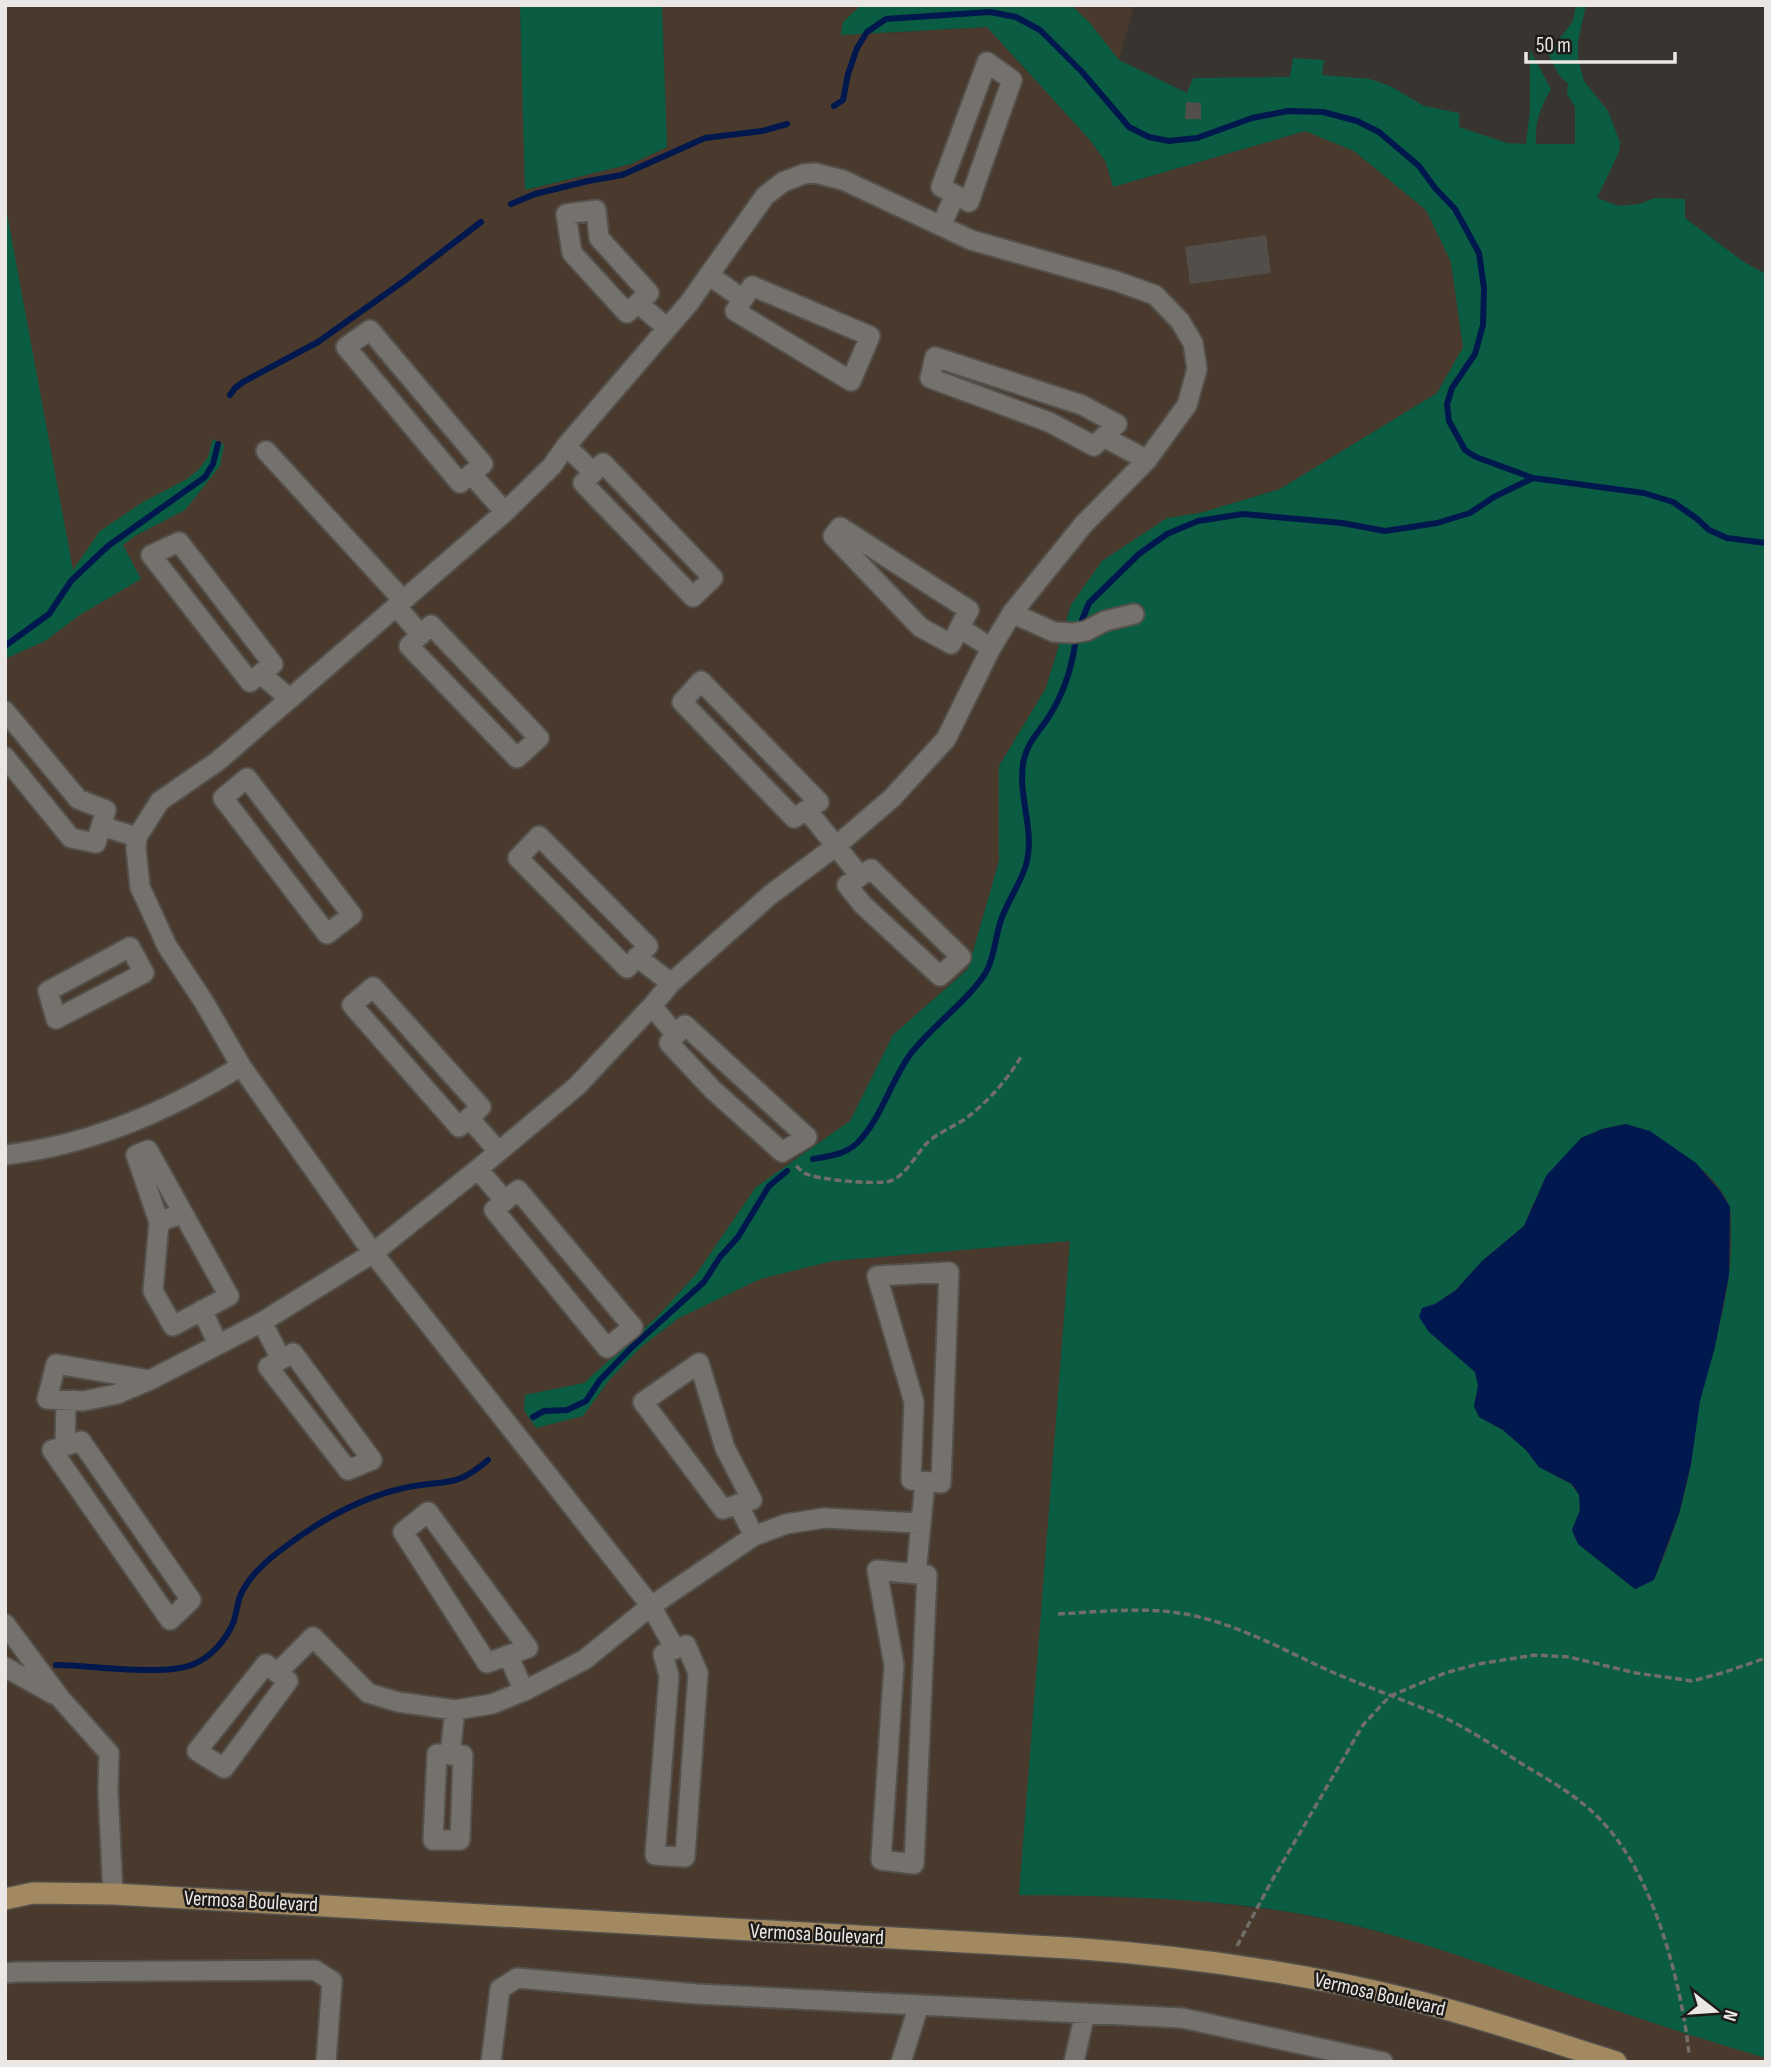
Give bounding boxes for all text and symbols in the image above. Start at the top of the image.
scale bar [1526,21,1675,65]
text: 50 m [1536,33,1571,58]
street label: Vermosa Boulevard [184,1886,318,1917]
street label: Vermosa Boulevard [750,1919,884,1950]
street label: Vermosa Boulevard [1312,1967,1448,2022]
north arrow [1680,1976,1750,2046]
text: N [1717,2007,1742,2024]

